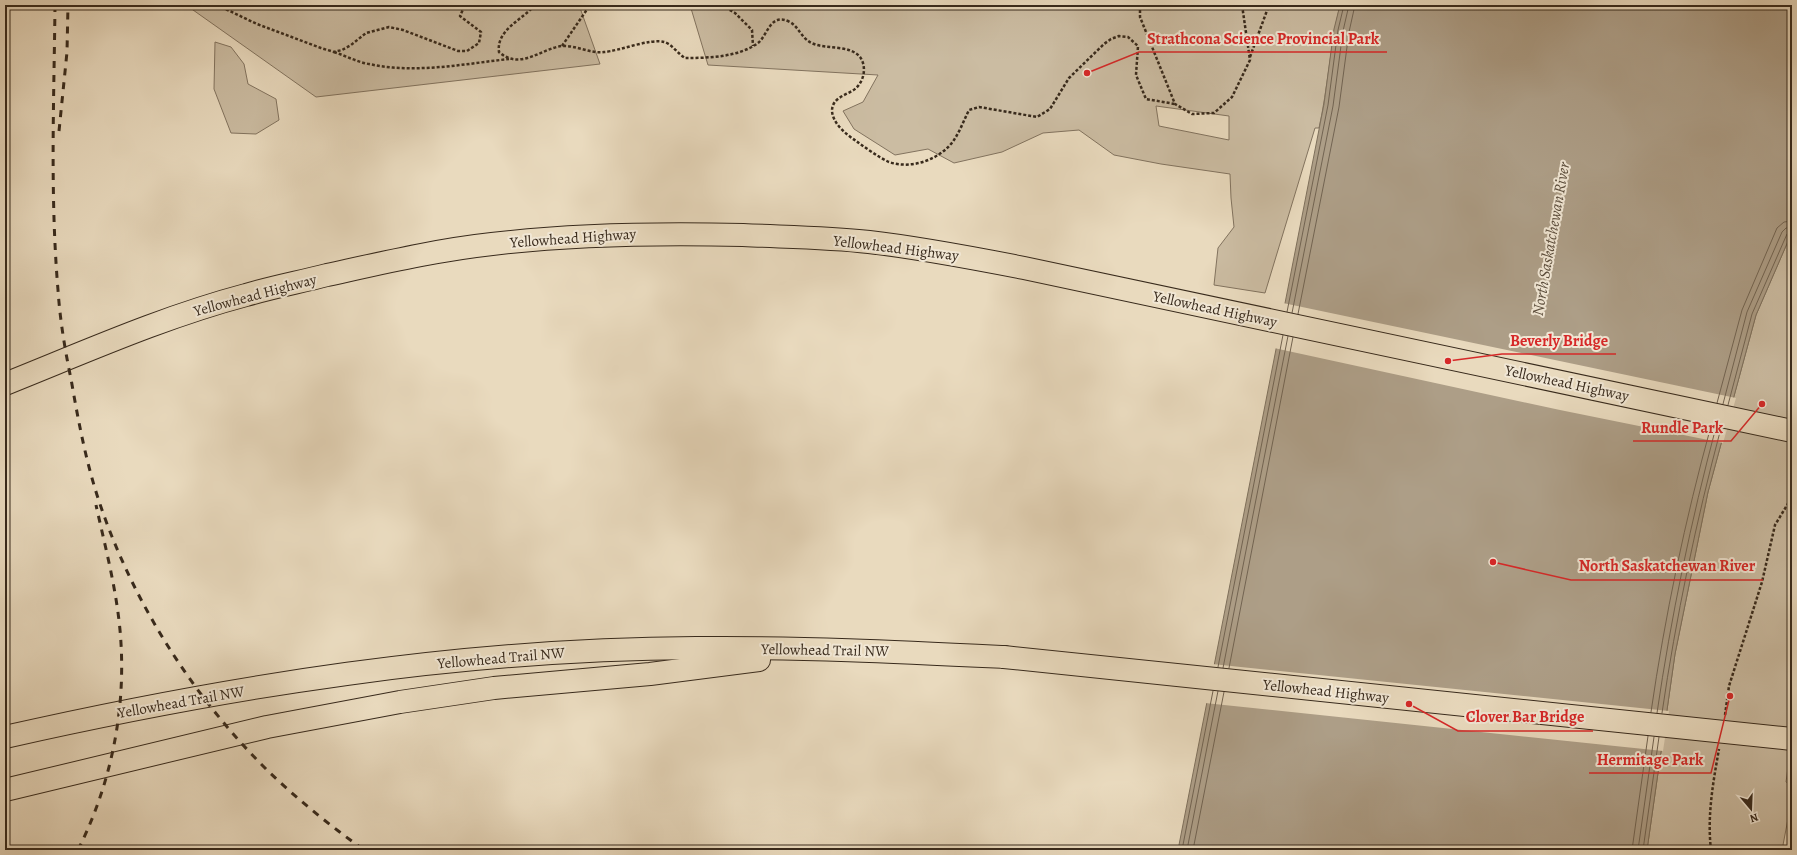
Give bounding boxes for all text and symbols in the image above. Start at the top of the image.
callout: Strathcona Science Provincial Park [1139,24,1387,52]
text: Strathcona Science Provincial Park [1147,28,1380,50]
water label: North Saskatchewan River [1527,160,1575,317]
street label: Yellowhead Highway [508,224,637,252]
street label: Yellowhead Highway [831,230,960,266]
street label: Yellowhead Highway [190,269,319,321]
street label: Yellowhead Highway [1150,286,1279,332]
callout: Beverly Bridge [1502,326,1616,354]
text: Beverly Bridge [1510,330,1608,352]
street label: Yellowhead Highway [1502,360,1631,406]
callout: Rundle Park [1633,413,1731,441]
text: Rundle Park [1641,417,1724,439]
callout: North Saskatchewan River [1571,552,1763,580]
text: North Saskatchewan River [1579,555,1756,577]
street label: Yellowhead Trail NW [760,639,889,661]
street label: Yellowhead Trail NW [435,642,566,674]
street label: Yellowhead Highway [1261,674,1390,708]
street label: Yellowhead Trail NW [115,681,246,723]
callout: Clover Bar Bridge [1458,703,1593,731]
text: Clover Bar Bridge [1466,706,1584,728]
callout: Hermitage Park [1589,745,1711,773]
text: Hermitage Park [1597,749,1704,771]
north arrow [1731,789,1771,829]
text: N [1748,810,1760,826]

